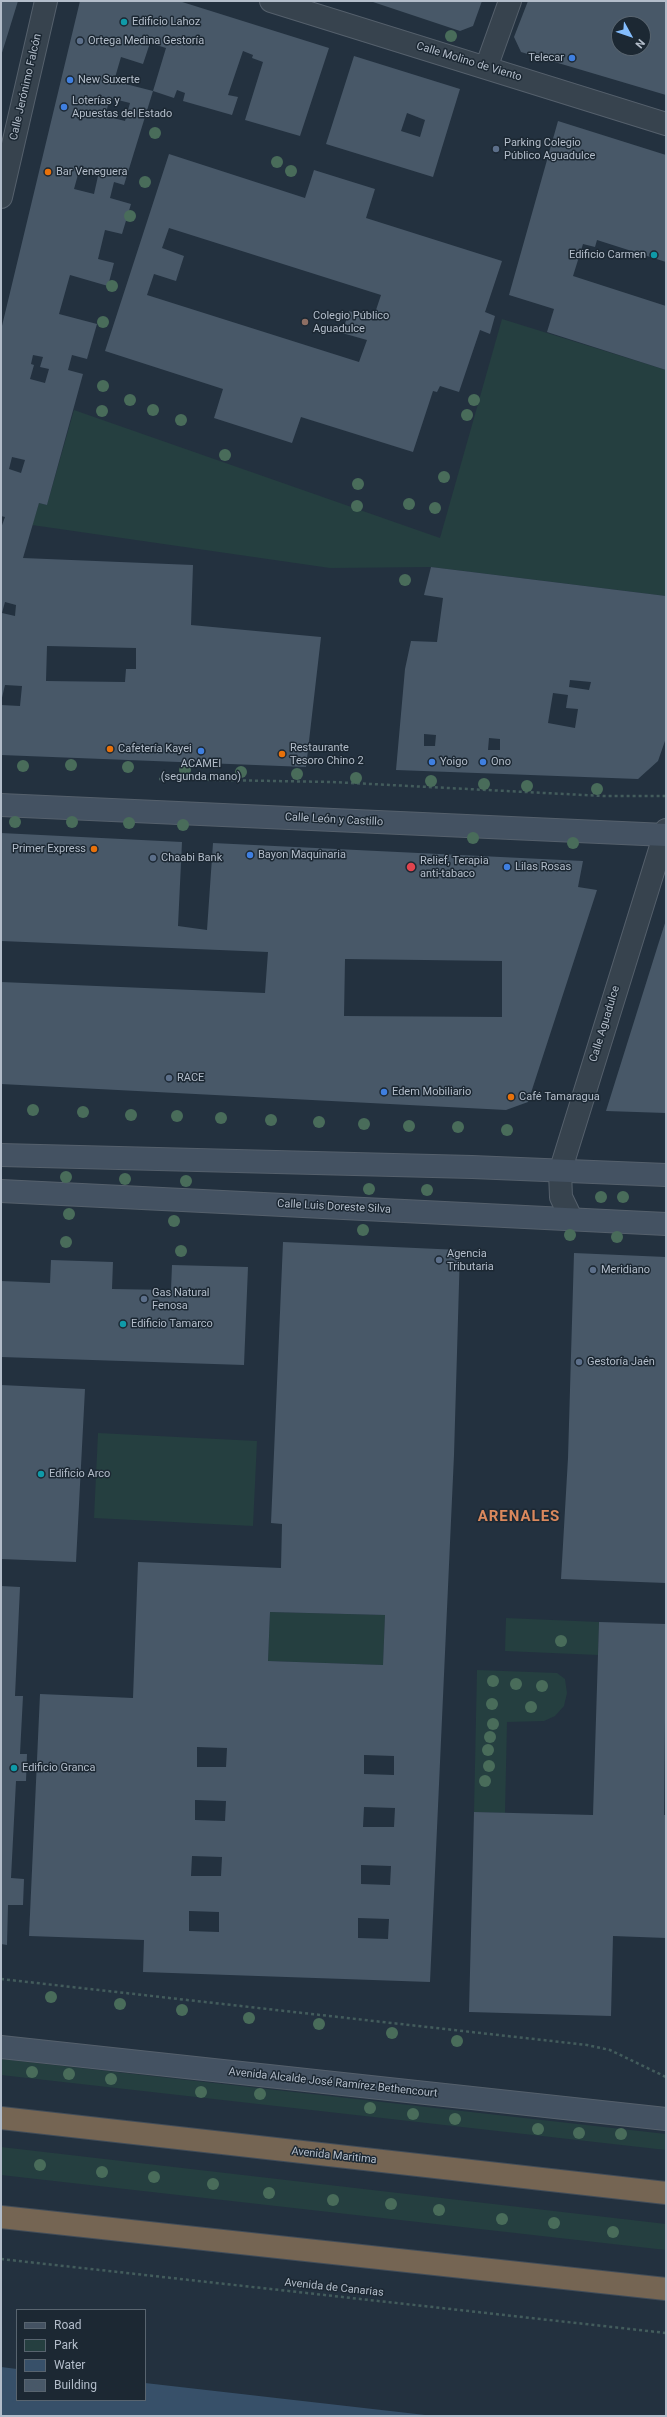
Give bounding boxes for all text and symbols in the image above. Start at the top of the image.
place label: Edificio Lahoz [132,15,200,29]
north arrow [611,16,651,56]
marker: Edificio Lahoz [119,17,129,27]
street label: Calle Jerónimo Falcón [7,32,45,142]
place label: Ortega Medina Gestoría [88,34,204,48]
marker: Ortega Medina Gestoría [75,36,85,46]
text: N [632,36,647,51]
street label: Calle Molino de Viento [415,40,523,84]
place label: Telecar [528,51,564,65]
marker: Telecar [567,53,577,63]
place label: New Suxerte [78,73,140,87]
marker: New Suxerte [65,75,75,85]
place label: Loterías y Apuestas del Estado [72,94,172,120]
marker: Loterías y Apuestas del Estado [59,102,69,112]
place label: Parking Colegio Público Aguadulce [504,136,595,162]
marker: Parking Colegio Público Aguadulce [491,144,501,154]
place label: Bar Veneguera [56,165,127,179]
marker: Bar Veneguera [43,167,53,177]
place label: Edificio Carmen [569,248,646,262]
marker: Edificio Carmen [649,250,659,260]
place label: Colegio Público Aguadulce [313,309,389,335]
marker: Colegio Público Aguadulce [300,317,310,327]
place label: Restaurante Tesoro Chino 2 [290,741,364,767]
place label: Cafetería Kayei [118,742,192,756]
marker: Cafetería Kayei [105,744,115,754]
marker: ACAMEI (segunda mano) [196,746,206,756]
marker: Restaurante Tesoro Chino 2 [277,749,287,759]
place label: Yoigo [440,755,468,769]
place label: Ono [491,755,511,769]
place label: ACAMEI (segunda mano) [161,757,241,783]
marker: Yoigo [427,757,437,767]
marker: Ono [478,757,488,767]
street label: Calle León y Castillo [284,811,384,829]
place label: Primer Express [12,842,86,856]
marker: Primer Express [89,844,99,854]
place label: Bayon Maquinaria [258,848,346,862]
marker: Bayon Maquinaria [245,850,255,860]
place label: Chaabi Bank [161,851,222,865]
marker: Chaabi Bank [148,853,158,863]
place label: Relief, Terapia anti-tabaco [420,854,489,880]
place label: Lilas Rosas [515,860,571,874]
marker: Relief, Terapia anti-tabaco [405,861,417,873]
marker: Lilas Rosas [502,862,512,872]
street label: Calle Aguadulce [587,984,623,1064]
place label: RACE [177,1071,204,1085]
marker: RACE [164,1073,174,1083]
place label: Edem Mobiliario [392,1085,471,1099]
marker: Edem Mobiliario [379,1087,389,1097]
place label: Café Tamaragua [519,1090,600,1104]
marker: Café Tamaragua [506,1092,516,1102]
street label: Calle Luis Doreste Silva [277,1197,391,1217]
place label: Agencia Tributaria [447,1247,494,1273]
marker: Agencia Tributaria [434,1255,444,1265]
place label: Meridiano [601,1263,650,1277]
marker: Meridiano [588,1265,598,1275]
place label: Gas Natural Fenosa [152,1286,210,1312]
marker: Gas Natural Fenosa [139,1294,149,1304]
place label: Edificio Tamarco [131,1317,213,1331]
marker: Edificio Tamarco [118,1319,128,1329]
place label: Gestoría Jaén [587,1355,655,1369]
marker: Gestoría Jaén [574,1357,584,1367]
place label: Edificio Arco [49,1467,110,1481]
marker: Edificio Arco [36,1469,46,1479]
district label: ARENALES [478,1508,560,1526]
place label: Edificio Granca [22,1761,95,1775]
marker: Edificio Granca [9,1763,19,1773]
street label: Avenida Alcalde José Ramírez Bethencourt [228,2065,438,2101]
street label: Avenida Maritima [291,2145,377,2167]
street label: Avenida de Canarias [284,2276,384,2300]
legend [16,2309,146,2401]
text: Road [54,2318,82,2332]
text: Park [54,2338,78,2352]
text: Water [54,2358,85,2372]
text: Building [54,2378,97,2392]

